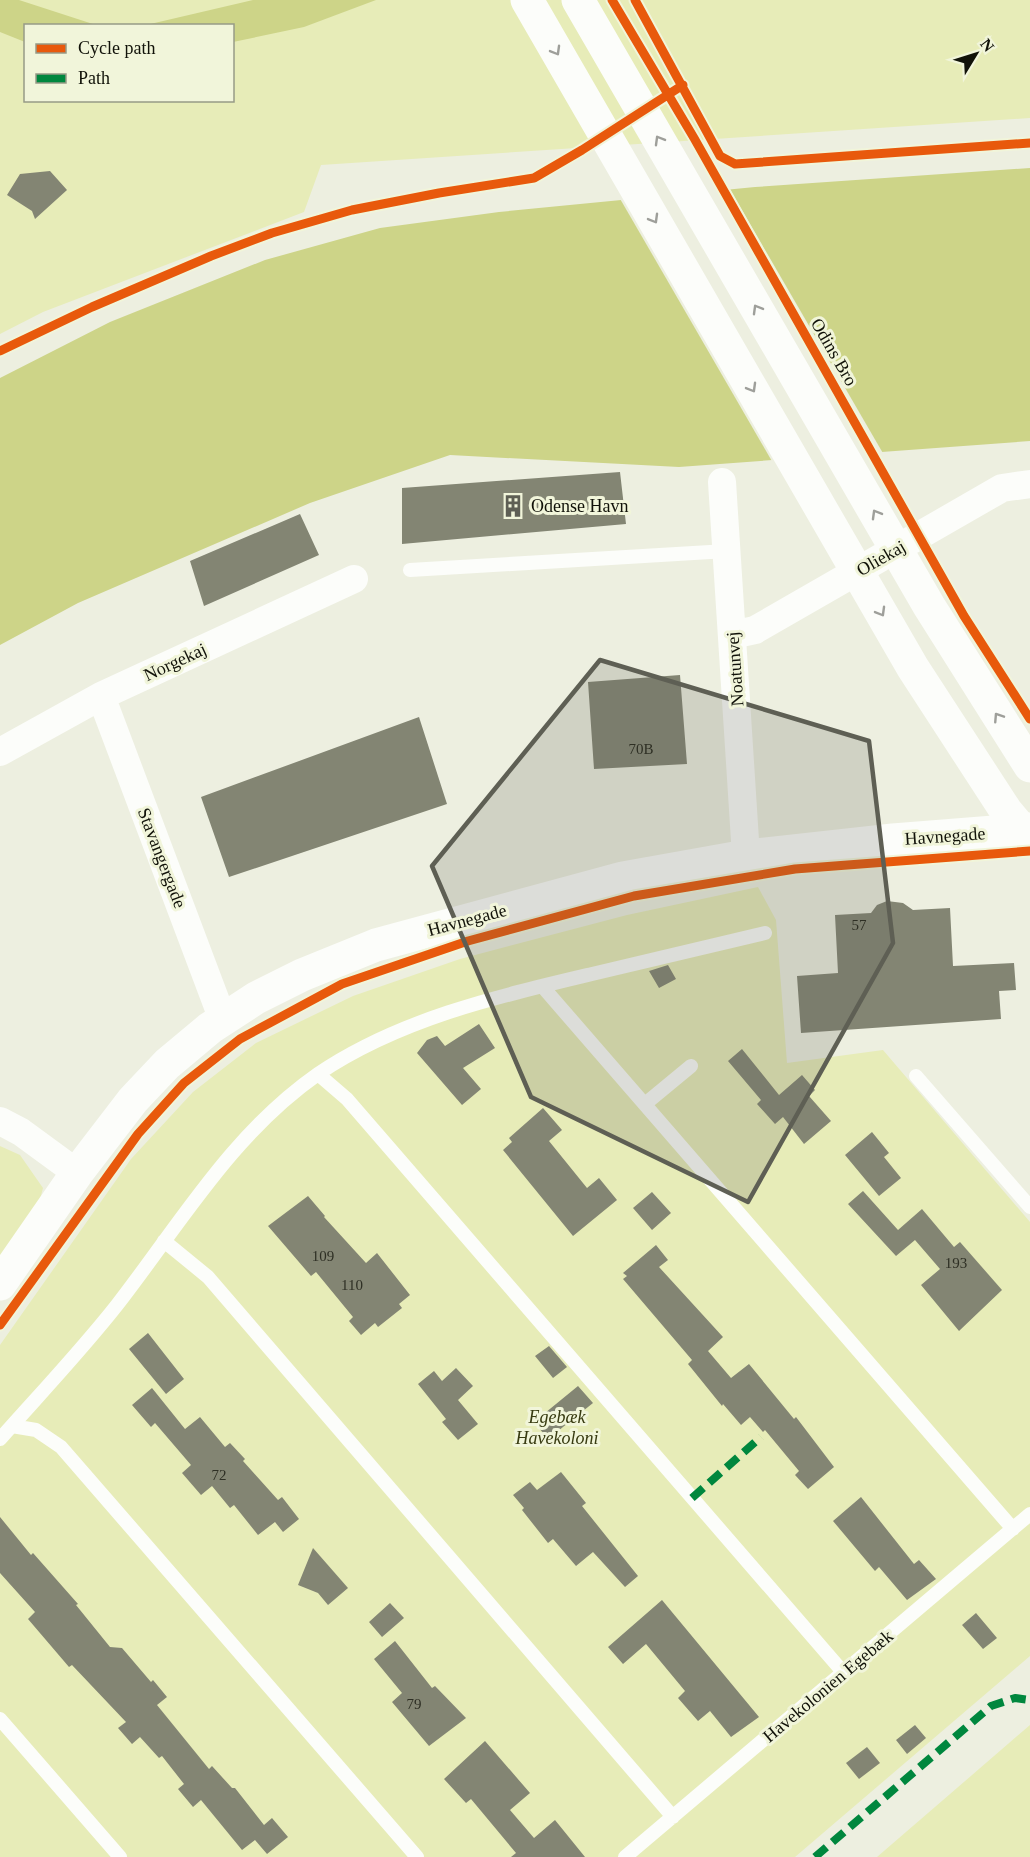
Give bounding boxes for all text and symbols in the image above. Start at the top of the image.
legend [24,24,234,102]
north arrow [946,24,1006,84]
text: N [977,35,998,55]
text: Cycle path [78,38,155,58]
one-way arrow [549,45,561,55]
text: Path [78,68,110,88]
one-way arrow [655,136,667,146]
one-way arrow [647,213,658,224]
one-way arrow [753,305,764,315]
street label: Odins Bro [807,315,861,389]
one-way arrow [744,382,756,392]
building icon: Odense Havn [500,493,526,519]
place label: Odense Havn [531,496,628,516]
one-way arrow [871,510,883,521]
street label: Oliekaj [853,536,909,580]
one-way arrow [874,605,885,616]
street label: Noatunvej [722,631,748,707]
street label: Norgekaj [141,639,209,685]
one-way arrow [994,713,1005,724]
house number: 70B [628,741,654,757]
street label: Stavangergade [134,805,190,911]
street label: Havnegade [904,823,986,849]
street label: Havnegade [425,900,509,940]
house number: 57 [852,917,867,933]
house number: 109 [312,1248,334,1264]
house number: 193 [945,1255,967,1271]
house number: 110 [341,1277,363,1293]
park label: Egebæk Havekoloni [515,1407,598,1448]
house number: 72 [212,1467,227,1483]
street label: Havekolonien Egebæk [759,1626,897,1746]
house number: 79 [407,1696,422,1712]

